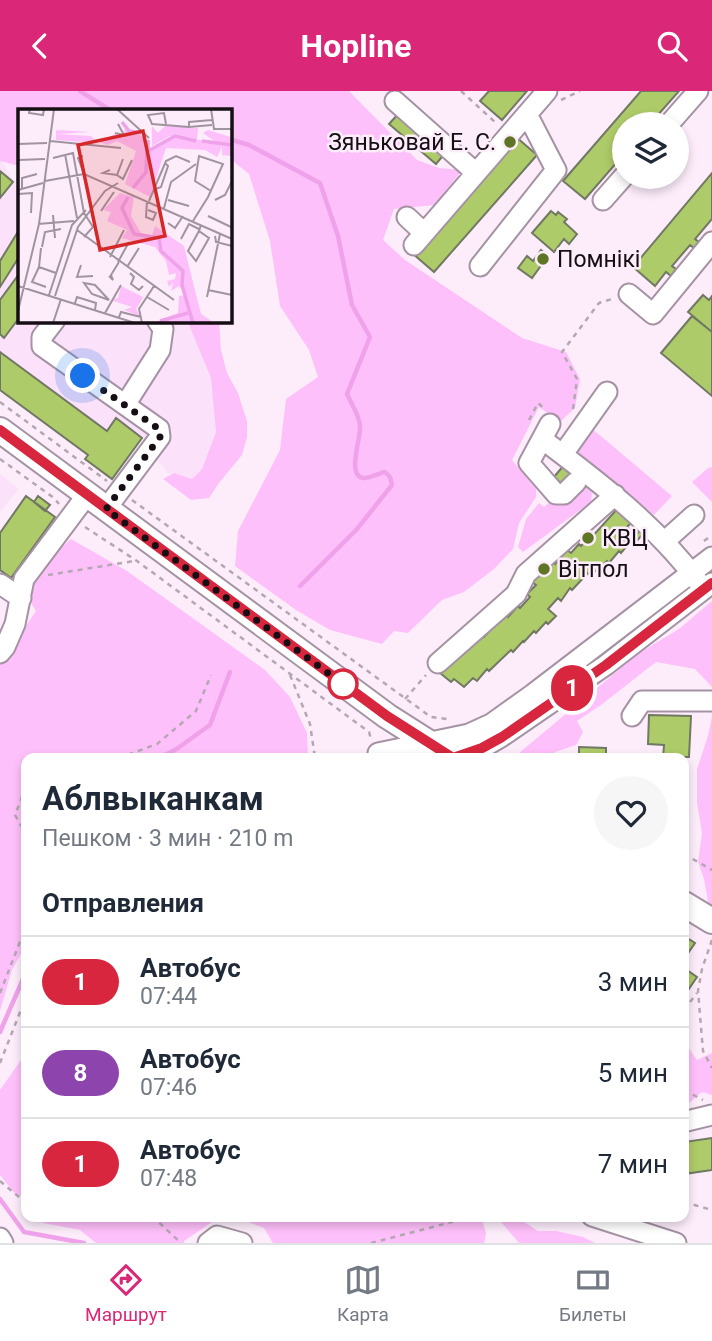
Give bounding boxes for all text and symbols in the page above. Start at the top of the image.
icon: back [21,27,59,65]
text: Hopline [301,27,411,65]
icon: search [653,27,691,65]
inset map [18,109,231,322]
map controls [612,112,689,189]
button: layers [612,112,689,189]
place label: Зяньковай Е. С. [328,129,496,156]
marker: Зяньковай Е. С. [502,134,518,150]
place label: Помнікі [557,246,640,273]
marker: Помнікі [535,251,551,267]
your location [65,358,100,393]
place label: КВЦ [602,525,648,552]
marker: КВЦ [580,530,596,546]
place label: Вітпол [558,556,629,583]
marker: Вітпол [536,561,552,577]
line badge: 1 [549,665,595,711]
unlabelled marker [328,669,358,699]
text: 1 [565,674,579,702]
button: heart [594,776,668,850]
text: Аблвыканкам [42,779,264,818]
text: Пешком · 3 мин · 210 m [42,825,293,852]
text: Отправления [42,888,204,918]
text: Автобус [140,953,241,983]
text: 3 мин [598,967,668,997]
text: 1 [74,968,87,996]
text: 07:44 [140,983,197,1010]
text: Автобус [140,1044,241,1074]
text: 5 мин [598,1058,668,1088]
text: 8 [74,1059,87,1087]
text: 07:46 [140,1074,197,1101]
text: Автобус [140,1135,241,1165]
text: 7 мин [598,1149,668,1179]
text: 1 [74,1150,87,1178]
text: 07:48 [140,1165,197,1192]
tab: Маршрут [85,1261,167,1326]
tab: Карта [337,1261,389,1326]
tab: Билеты [559,1261,627,1326]

